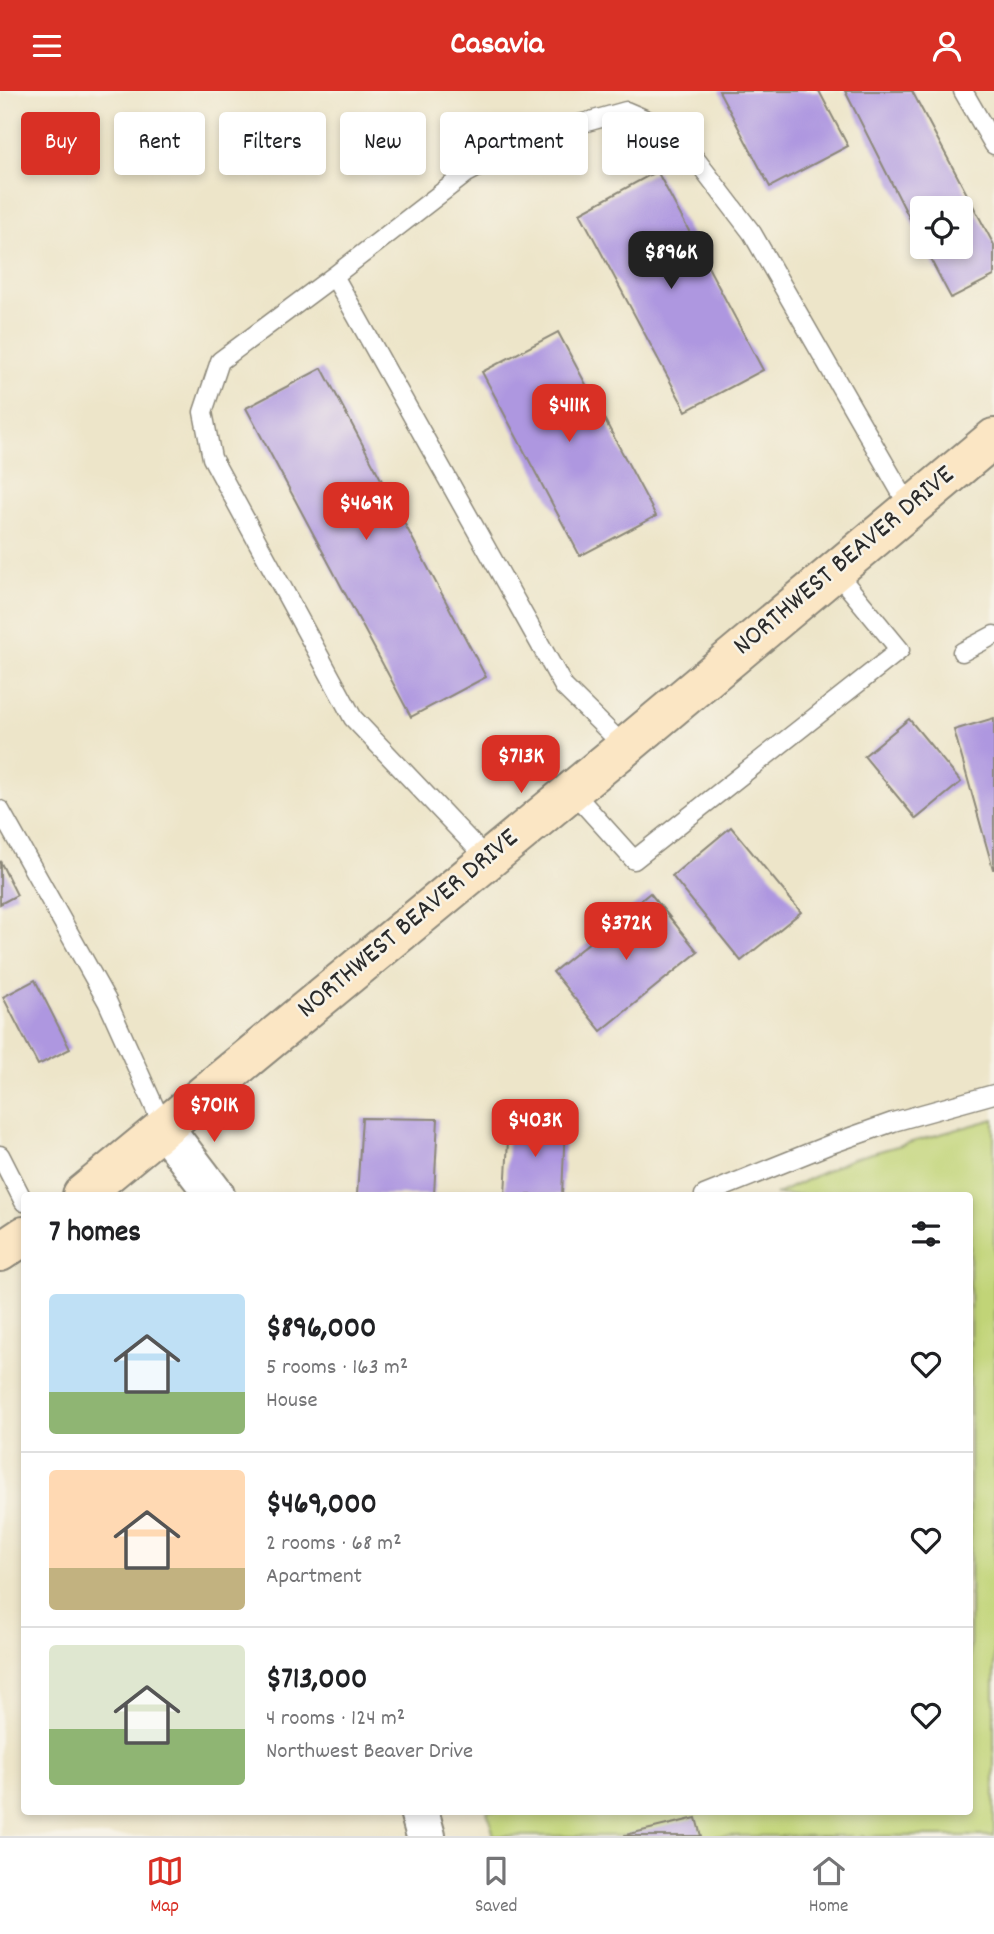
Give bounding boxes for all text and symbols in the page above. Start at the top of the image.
text: Casavia [450,23,544,69]
icon: menu [28,27,66,65]
icon: person [928,27,966,65]
chip: Buy [21,112,100,175]
chip: Rent [114,112,205,175]
chip: Filters [219,112,326,175]
chip: New [340,112,426,175]
chip: Apartment [440,112,588,175]
chip: House [602,112,704,175]
map controls [910,196,973,259]
button: locate [910,196,973,259]
pin: $896K [622,231,720,291]
text: $896K [644,237,698,270]
pin: $411K [520,385,618,444]
text: $411K [548,390,590,423]
street label: NORTHWEST BEAVER DRIVE [726,457,965,667]
pin: $469K [317,483,415,542]
text: $469K [339,488,393,521]
pin: $713K [472,735,570,795]
text: $713K [498,741,544,774]
street label: NORTHWEST BEAVER DRIVE [290,820,529,1030]
pin: $372K [577,903,675,962]
text: $372K [600,908,652,941]
pin: $701K [165,1084,263,1144]
text: $701K [190,1090,238,1123]
pin: $403K [486,1100,584,1159]
text: $403K [508,1105,562,1138]
text: 7 homes [49,1213,141,1256]
icon: filters [907,1215,945,1253]
text: $896,000 [266,1309,376,1352]
icon: home [105,1322,189,1406]
icon: heart [907,1345,945,1383]
text: 5 rooms · 163 m² [266,1352,408,1385]
text: House [266,1385,318,1418]
text: $469,000 [266,1485,377,1528]
icon: home [105,1498,189,1582]
icon: heart [907,1521,945,1559]
text: 2 rooms · 68 m² [266,1528,402,1561]
text: Apartment [266,1561,362,1594]
text: $713,000 [266,1660,367,1703]
icon: home [105,1673,189,1757]
icon: heart [907,1696,945,1734]
text: 4 rooms · 124 m² [266,1703,405,1736]
text: Northwest Beaver Drive [266,1736,473,1769]
tab: Map [146,1852,184,1921]
tab: Saved [475,1852,517,1921]
tab: Home [809,1852,848,1921]

